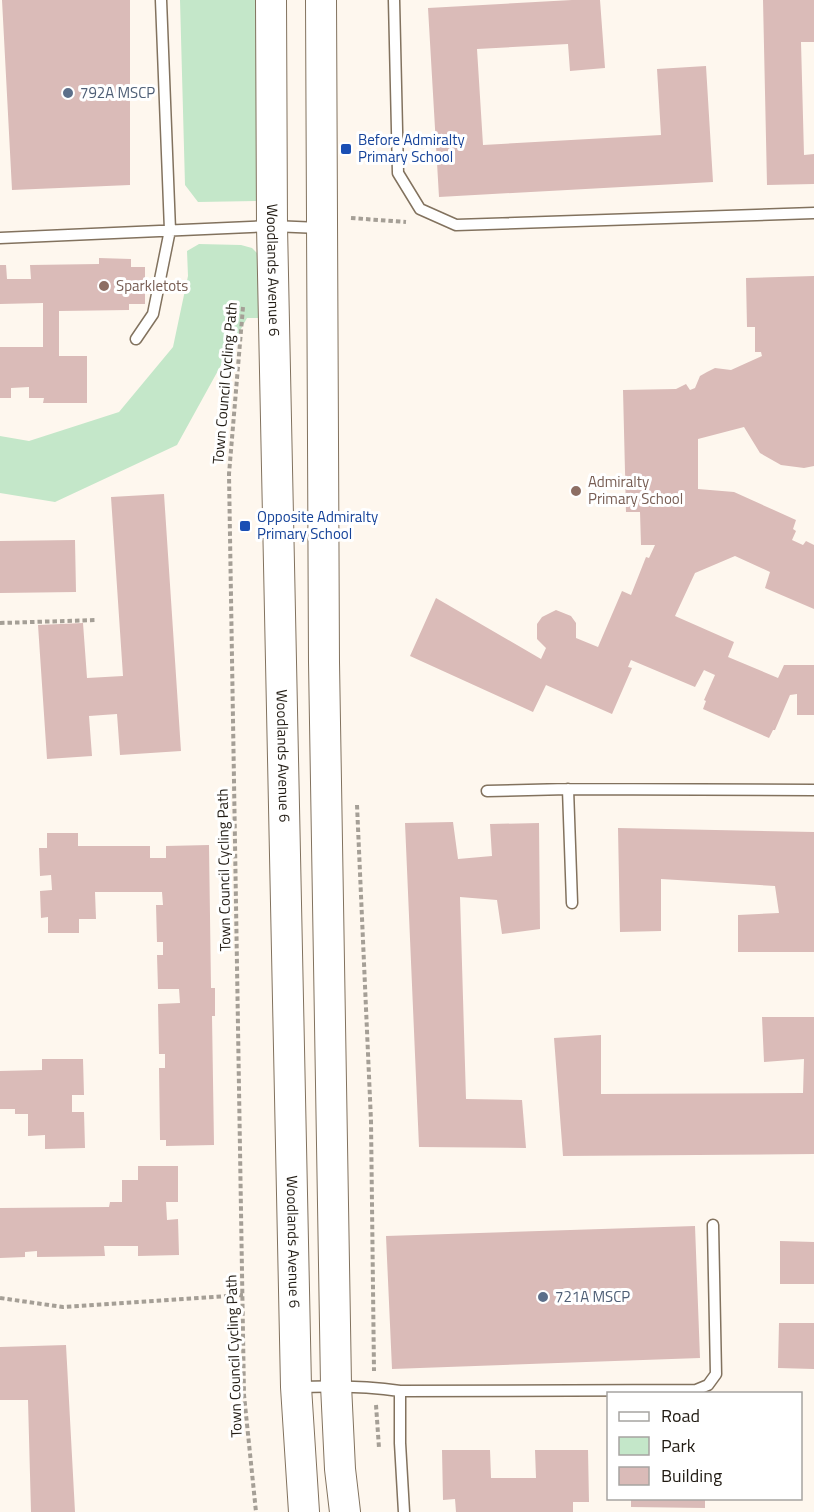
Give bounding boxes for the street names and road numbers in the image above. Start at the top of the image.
street label: Woodlands Avenue 6 [261,204,286,337]
street label: Town Council Cycling Path [206,301,243,465]
street label: Woodlands Avenue 6 [271,689,296,822]
street label: Town Council Cycling Path [211,788,236,952]
street label: Woodlands Avenue 6 [281,1175,306,1308]
street label: Town Council Cycling Path [219,1274,248,1438]

